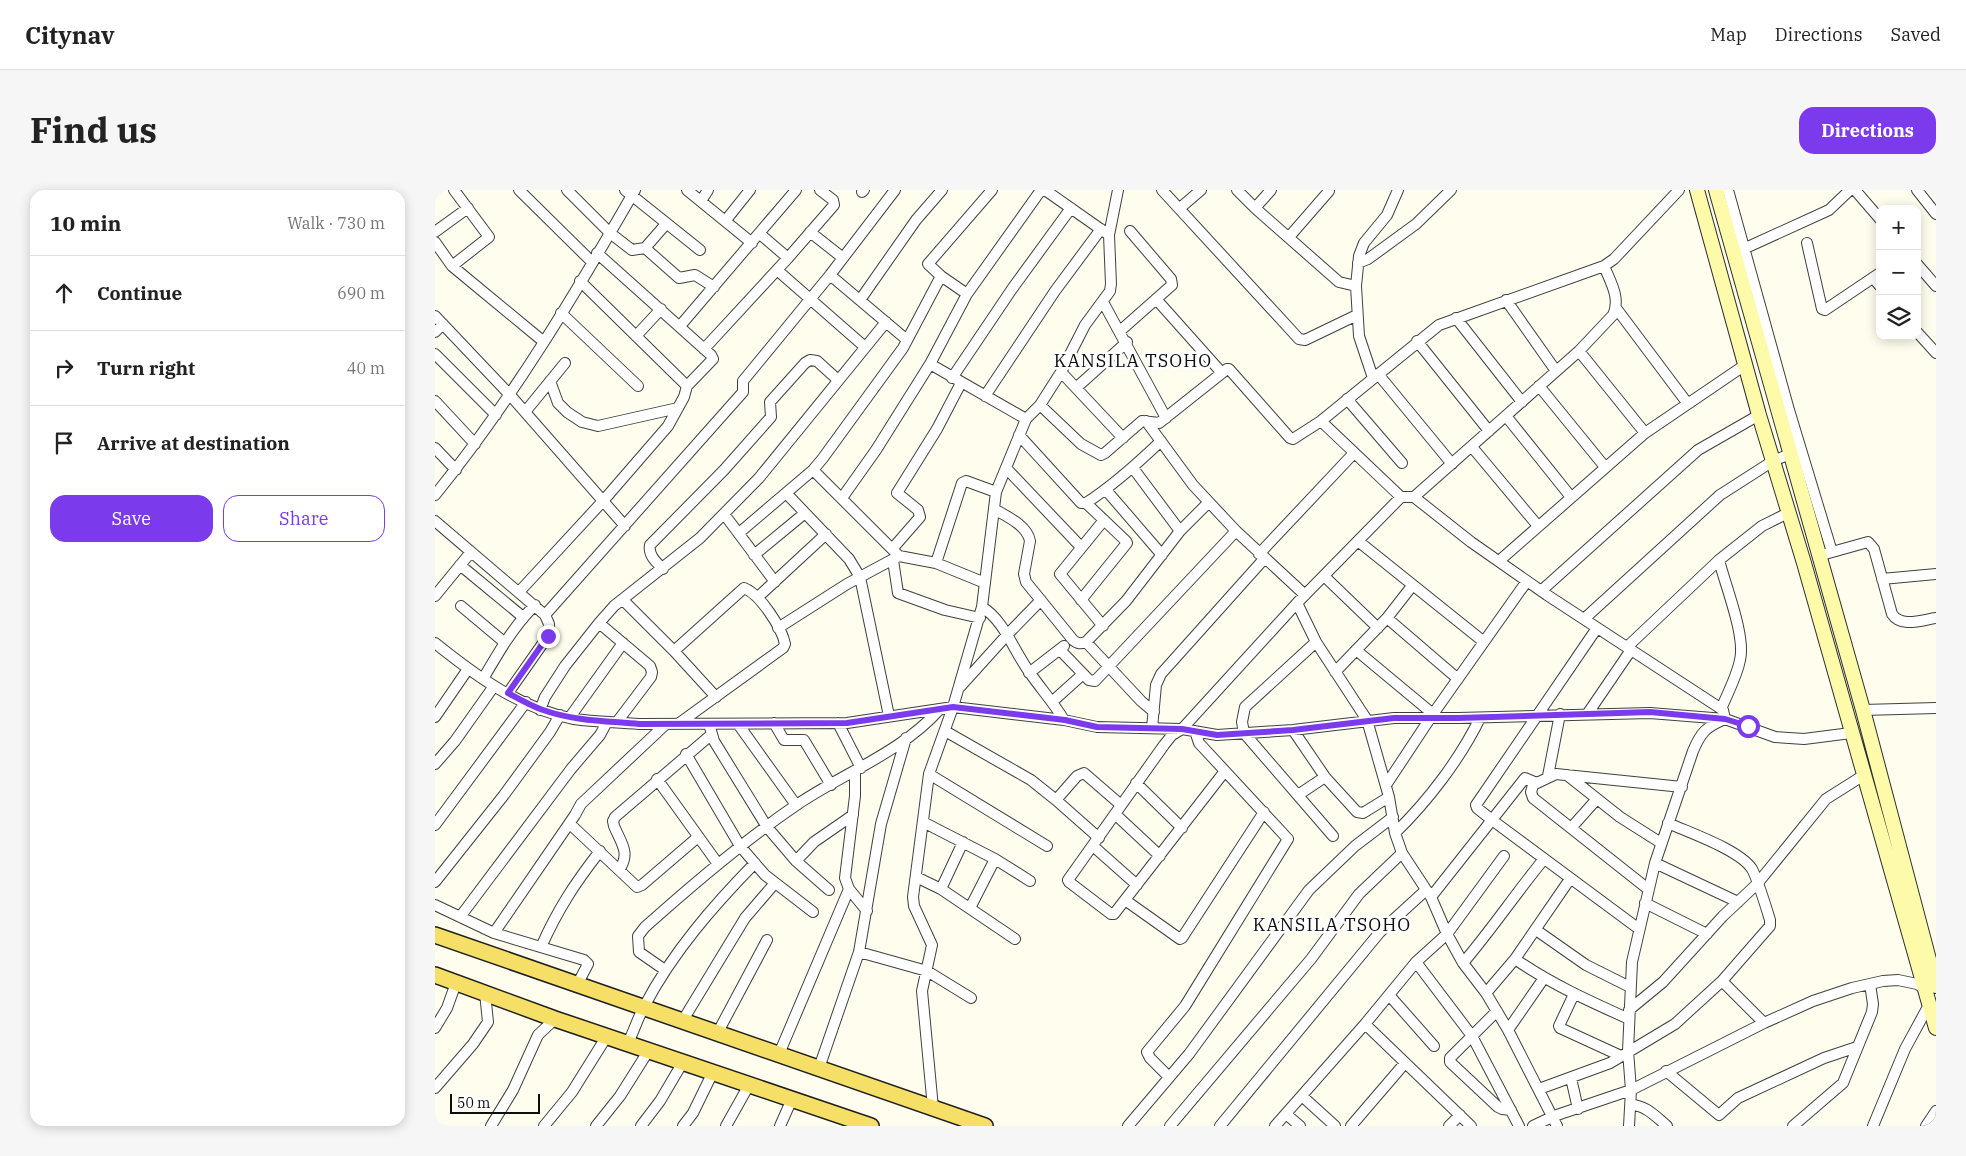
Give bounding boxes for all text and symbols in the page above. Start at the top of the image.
text: Citynav [25,19,114,51]
text: Map [1710,23,1747,46]
text: Directions [1775,23,1863,46]
text: Saved [1891,23,1941,46]
text: Find us [30,107,157,153]
button: Directions [1799,107,1936,154]
map controls [1876,205,1921,340]
button: + [1876,205,1921,250]
text: 10 min [50,209,121,237]
text: Walk · 730 m [287,213,385,233]
button: − [1876,250,1921,295]
icon: ahead [50,279,78,307]
text: Continue [97,281,182,305]
text: 690 m [337,283,385,303]
button: layers [1876,295,1921,340]
district label: KANSILA TSOHO [1054,349,1212,372]
icon: right [50,354,78,382]
text: Turn right [97,356,195,380]
text: 40 m [347,358,385,378]
icon: arrive [50,429,78,457]
text: Arrive at destination [97,431,290,455]
button: Save [50,495,213,542]
button: Share [223,495,385,542]
route end [537,625,560,648]
route start [1737,715,1760,738]
district label: KANSILA TSOHO [1253,913,1411,936]
scale bar [450,1091,540,1114]
text: 50 m [457,1094,490,1112]

